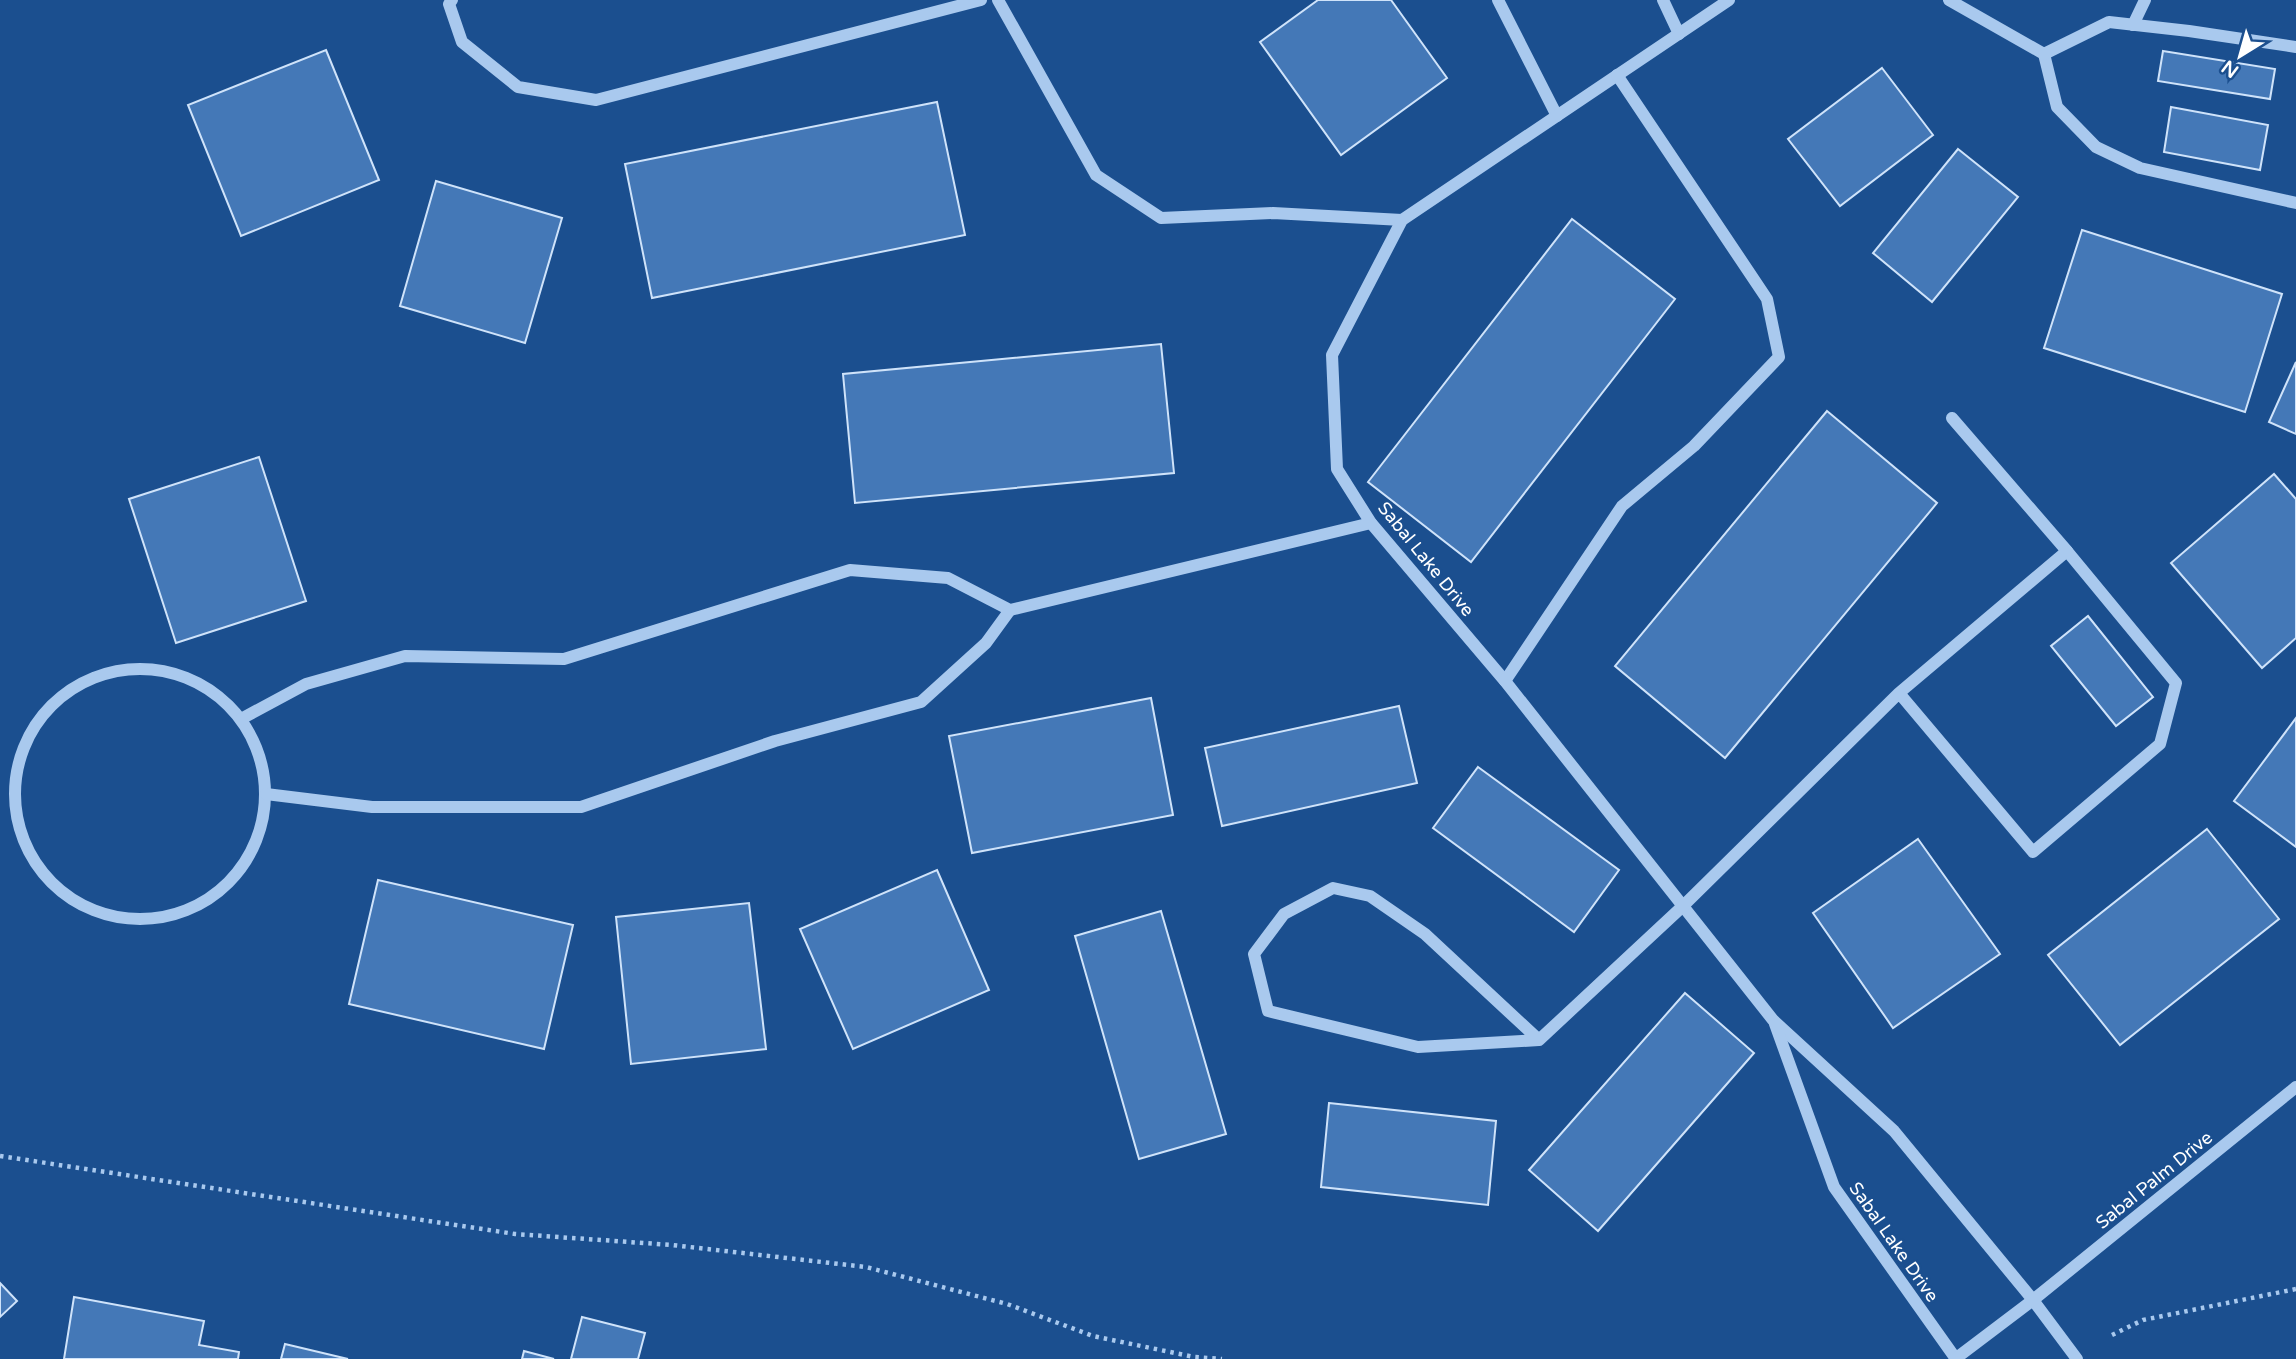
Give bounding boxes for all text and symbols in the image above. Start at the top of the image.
north arrow [2205,21,2275,91]
text: N [2218,55,2243,82]
street label: Sabal Lake Drive [1373,497,1479,621]
street label: Sabal Palm Drive [2091,1126,2217,1234]
street label: Sabal Lake Drive [1844,1178,1944,1306]

